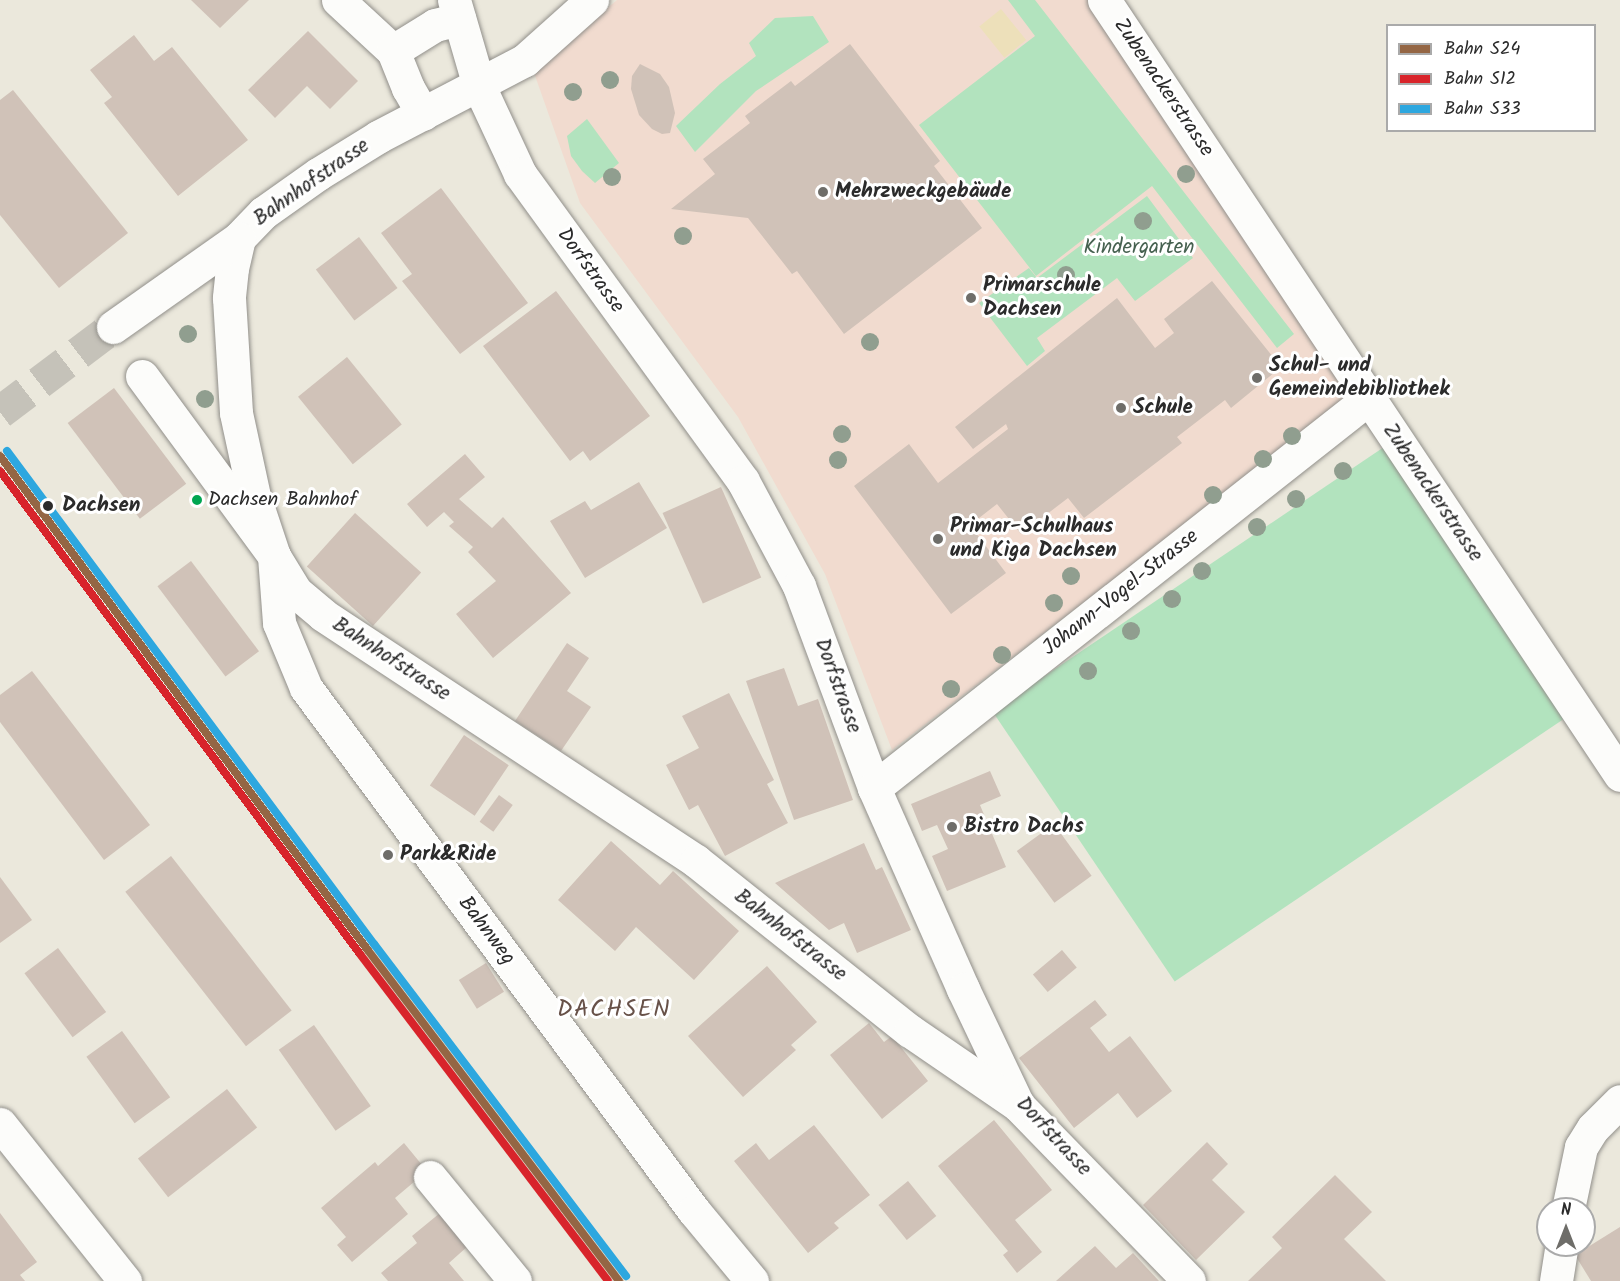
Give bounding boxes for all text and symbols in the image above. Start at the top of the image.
street label: Zubenackerstrasse [1107,14,1219,162]
legend [1386,24,1596,132]
text: Bahn S24 [1444,35,1520,64]
text: Bahn S12 [1444,65,1516,94]
text: Bahn S33 [1444,95,1520,124]
street label: Bahnhofstrasse [249,134,375,232]
place label: Mehrzweckgebäude [835,179,1011,205]
marker: Mehrzweckgebäude [816,185,830,199]
street label: Dorfstrasse [551,223,629,319]
park label: Kindergarten [1083,235,1195,261]
place label: Primarschule Dachsen [983,273,1101,323]
marker: Primarschule Dachsen [964,291,978,305]
place label: Schul- und Gemeindebibliothek [1269,353,1450,403]
marker: Schul- und Gemeindebibliothek [1250,371,1264,385]
place label: Schule [1133,395,1193,421]
marker: Schule [1114,401,1128,415]
street label: Zubenackerstrasse [1376,419,1488,567]
place label: Dachsen Bahnhof [208,488,357,512]
place label: Dachsen [62,493,140,519]
marker: Dachsen Bahnhof [191,494,203,506]
marker: Dachsen [39,497,57,515]
place label: Primar-Schulhaus und Kiga Dachsen [950,514,1117,564]
street label: Johann-Vogel-Strasse [1038,524,1204,662]
marker: Primar-Schulhaus und Kiga Dachsen [931,532,945,546]
street label: Bahnhofstrasse [327,613,455,707]
street label: Dorfstrasse [808,635,866,737]
place label: Bistro Dachs [964,814,1084,840]
marker: Bistro Dachs [945,820,959,834]
place label: Park&Ride [400,842,496,868]
marker: Park&Ride [381,848,395,862]
street label: Bahnhofstrasse [729,884,851,988]
street label: Bahnweg [452,892,520,970]
district label: DACHSEN [557,996,671,1024]
street label: Dorfstrasse [1010,1092,1096,1182]
north arrow [1536,1197,1596,1257]
text: N [1561,1198,1571,1223]

